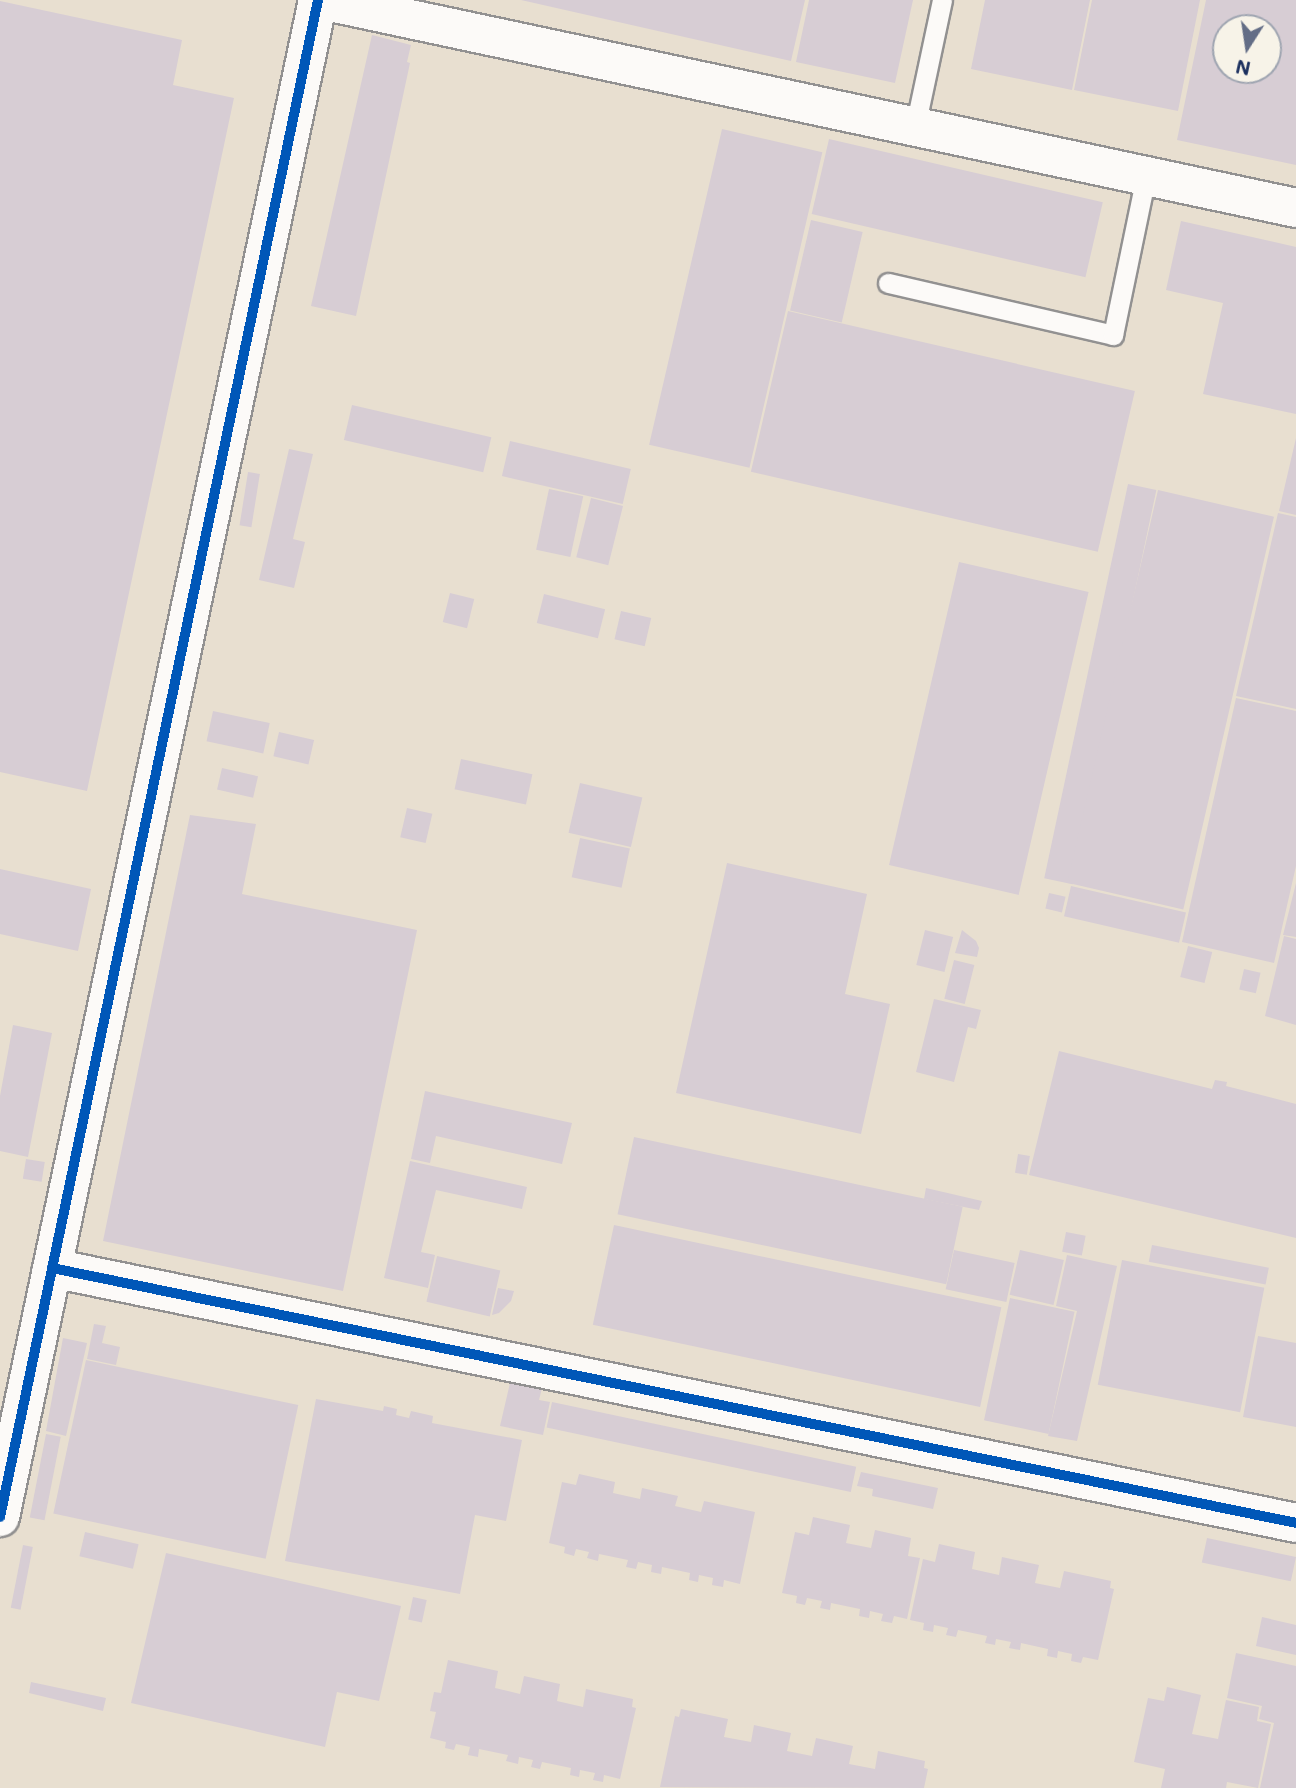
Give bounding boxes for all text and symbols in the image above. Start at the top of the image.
north arrow [1212,14,1282,84]
text: N [1233,54,1253,82]

